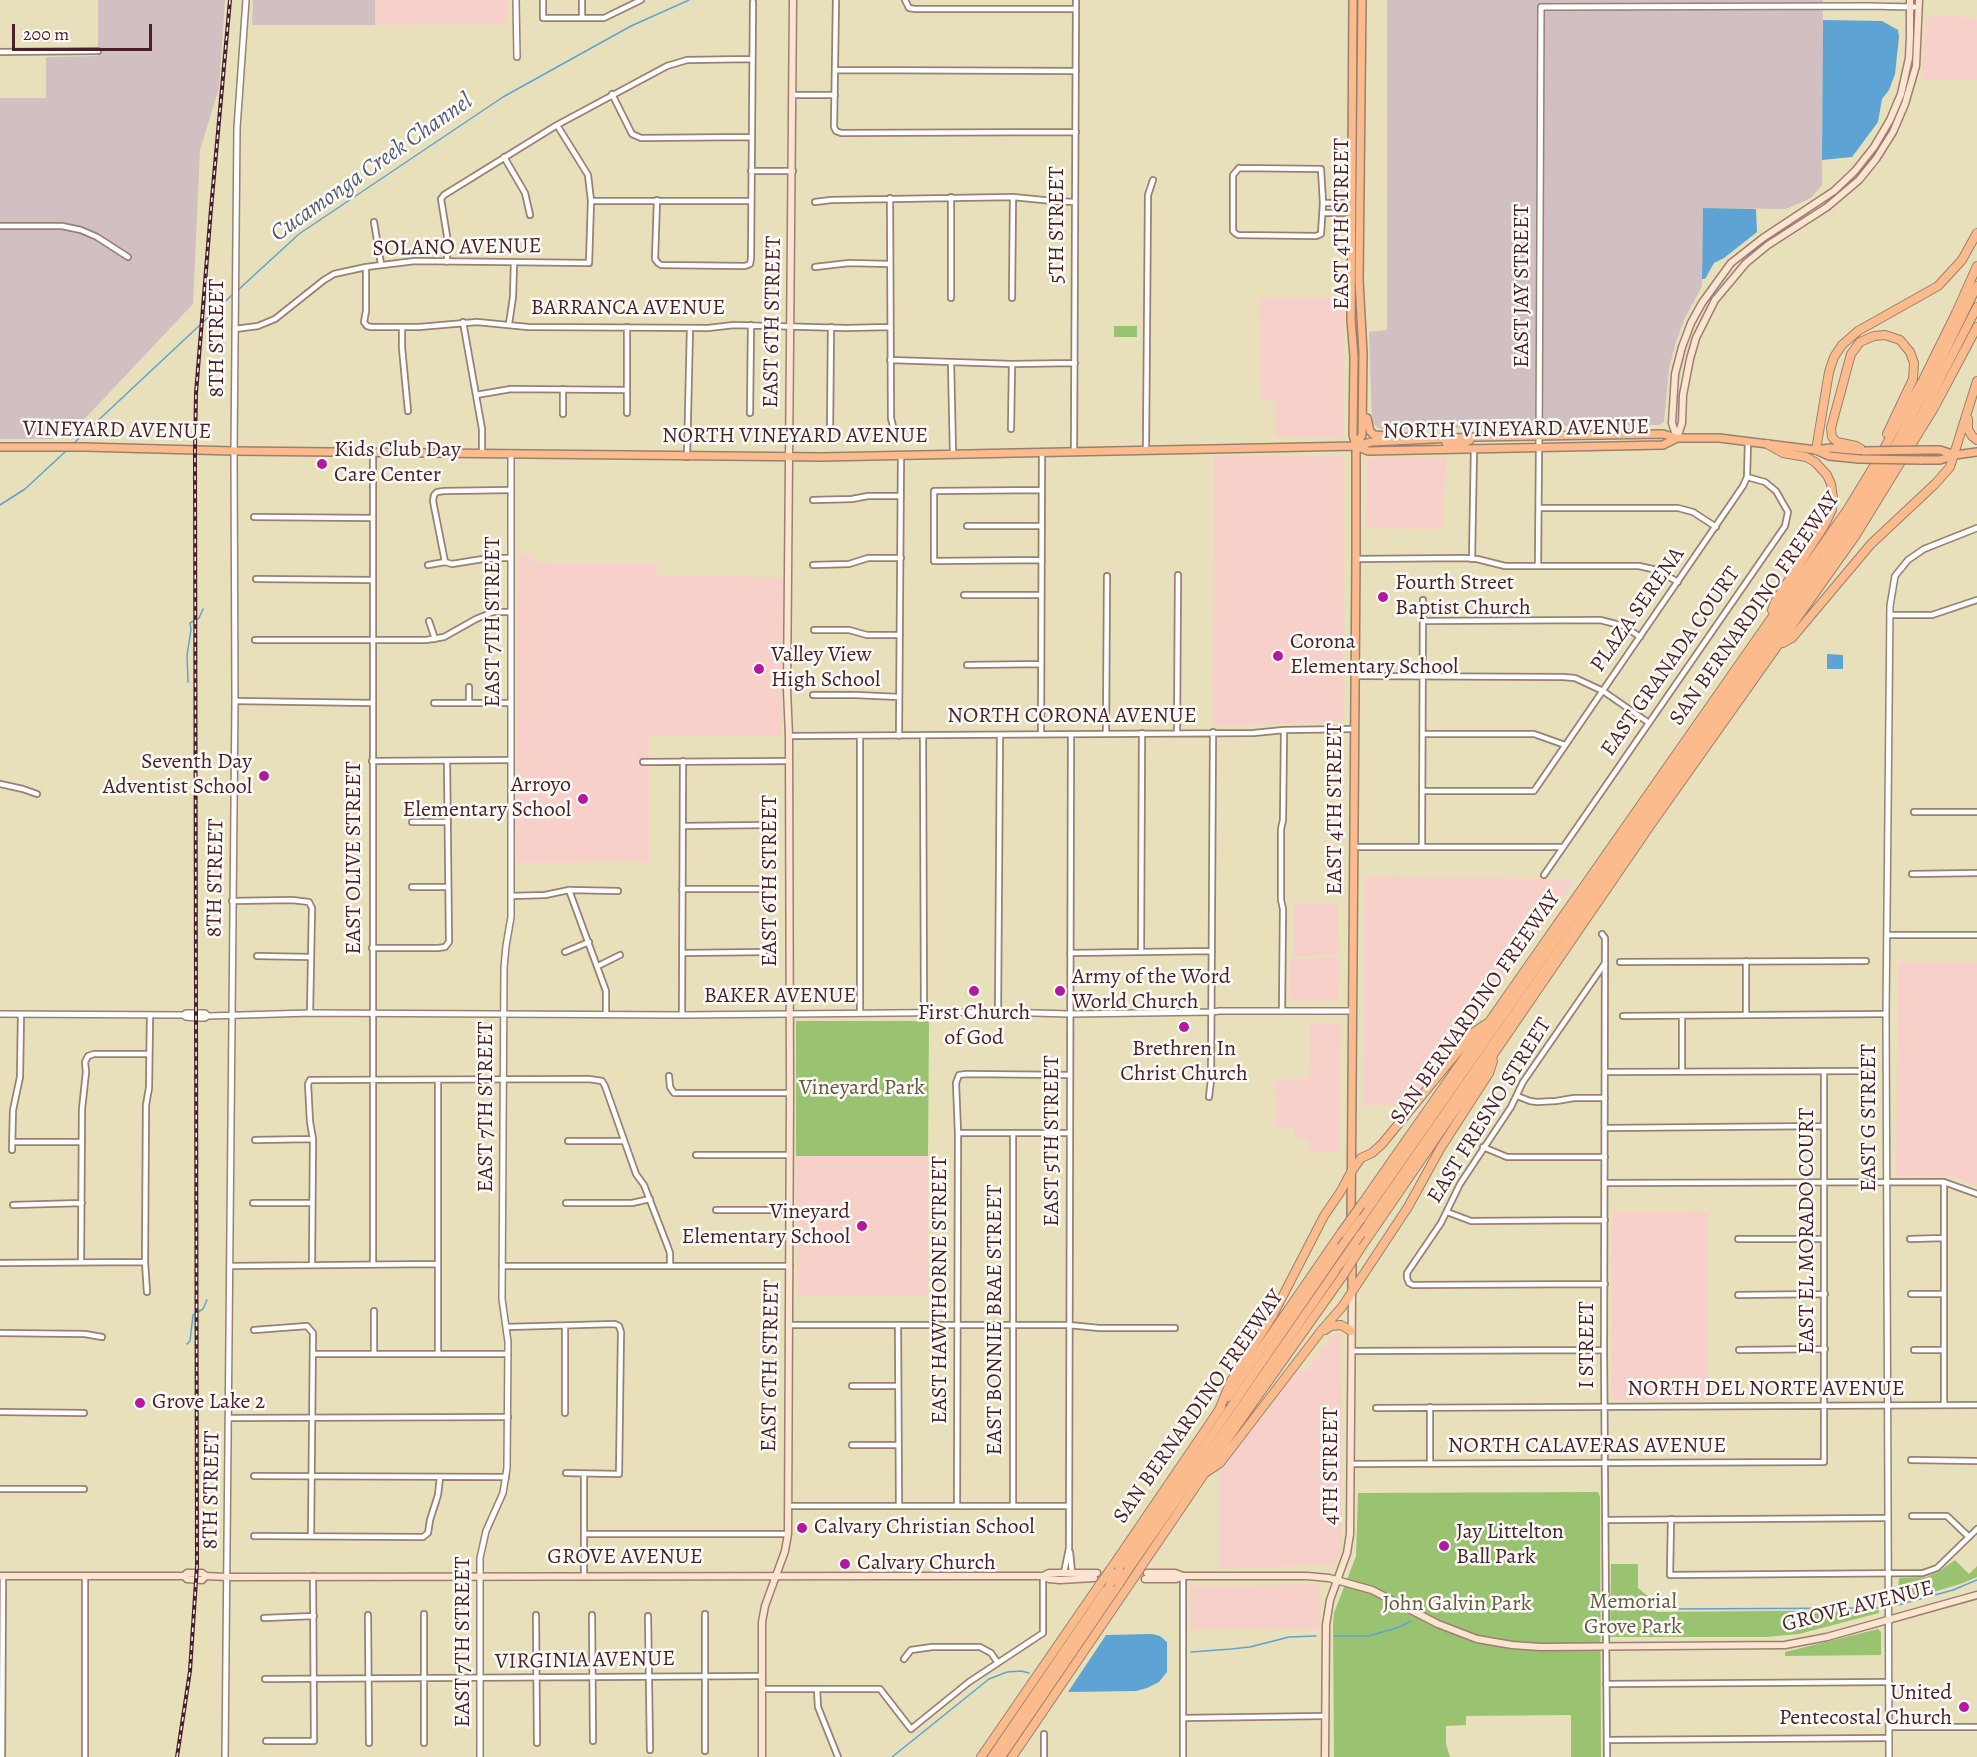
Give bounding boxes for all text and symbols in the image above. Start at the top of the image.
scale bar [15,12,154,50]
text: 200 m [23,22,69,46]
water label: Cucamonga Creek Channel [266,87,478,249]
street label: EAST 4TH STREET [1330,138,1356,310]
street label: 5TH STREET [1045,166,1071,284]
street label: EAST JAY STREET [1510,204,1536,368]
street label: SOLANO AVENUE [372,233,542,263]
street label: EAST 6TH STREET [758,236,788,408]
street label: 8TH STREET [205,279,231,397]
street label: BARRANCA AVENUE [531,296,725,322]
street label: NORTH VINEYARD AVENUE [1383,414,1649,446]
street label: VINEYARD AVENUE [22,416,212,446]
street label: NORTH VINEYARD AVENUE [662,424,928,450]
place label: Kids Club Day Care Center [334,438,461,490]
marker: Kids Club Day Care Center [315,457,329,471]
street label: SAN BERNARDINO FREEWAY [1664,487,1846,731]
street label: EAST 7TH STREET [481,536,507,708]
street label: PLAZA SERENA [1585,543,1691,677]
street label: EAST GRANADA COURT [1596,562,1746,762]
place label: Fourth Street Baptist Church [1395,571,1531,622]
marker: Fourth Street Baptist Church [1376,590,1390,604]
place label: Corona Elementary School [1290,630,1458,682]
place label: Valley View High School [771,643,880,694]
marker: Corona Elementary School [1271,649,1285,663]
marker: Valley View High School [752,662,766,676]
street label: NORTH CORONA AVENUE [947,704,1197,730]
street label: EAST 4TH STREET [1323,723,1349,895]
place label: Seventh Day Adventist School [103,750,252,802]
street label: EAST OLIVE STREET [342,761,368,955]
marker: Seventh Day Adventist School [257,769,271,783]
place label: Arroyo Elementary School [403,773,571,824]
marker: Arroyo Elementary School [576,792,590,806]
street label: EAST 6TH STREET [758,795,784,967]
street label: 8TH STREET [202,818,230,938]
street label: SAN BERNARDINO FREEWAY [1385,886,1567,1130]
place label: Army of the Word World Church [1072,965,1231,1016]
street label: BAKER AVENUE [704,984,856,1010]
marker: First Church of God [967,984,981,998]
marker: Army of the Word World Church [1053,984,1067,998]
place label: First Church of God [918,1001,1030,1052]
street label: EAST FRESNO STREET [1422,1013,1558,1209]
marker: Brethren In Christ Church [1177,1020,1191,1034]
street label: EAST 7TH STREET [474,1021,500,1193]
place label: Brethren In Christ Church [1120,1037,1248,1088]
street label: EAST G STREET [1857,1044,1883,1192]
street label: EAST 5TH STREET [1040,1055,1066,1227]
park label: Vineyard Park [799,1076,925,1102]
street label: EAST EL MORADO COURT [1795,1108,1821,1354]
street label: EAST HAWTHORNE STREET [928,1156,954,1424]
street label: EAST BONNIE BRAE STREET [983,1184,1009,1456]
place label: Vineyard Elementary School [682,1200,850,1252]
marker: Vineyard Elementary School [855,1219,869,1233]
street label: EAST 6TH STREET [756,1280,786,1452]
street label: SAN BERNARDINO FREEWAY [1108,1285,1290,1529]
street label: I STREET [1575,1301,1601,1389]
street label: NORTH DEL NORTE AVENUE [1627,1377,1905,1403]
place label: Grove Lake 2 [152,1390,265,1416]
marker: Grove Lake 2 [133,1396,147,1410]
street label: 4TH STREET [1319,1407,1345,1525]
street label: 8TH STREET [198,1430,226,1550]
street label: NORTH CALAVERAS AVENUE [1448,1434,1726,1460]
place label: Calvary Christian School [814,1515,1035,1541]
place label: Jay Littelton Ball Park [1456,1520,1564,1572]
marker: Calvary Christian School [795,1521,809,1535]
marker: Jay Littelton Ball Park [1437,1539,1451,1553]
street label: GROVE AVENUE [547,1545,703,1571]
place label: Calvary Church [857,1551,996,1577]
street label: EAST 7TH STREET [451,1556,477,1728]
marker: Calvary Church [838,1557,852,1571]
street label: GROVE AVENUE [1779,1575,1937,1639]
park label: Memorial Grove Park [1584,1590,1682,1642]
park label: John Galvin Park [1382,1592,1532,1618]
street label: VIRGINIA AVENUE [495,1646,675,1676]
place label: United Pentecostal Church [1779,1681,1952,1732]
marker: United Pentecostal Church [1957,1700,1971,1714]

